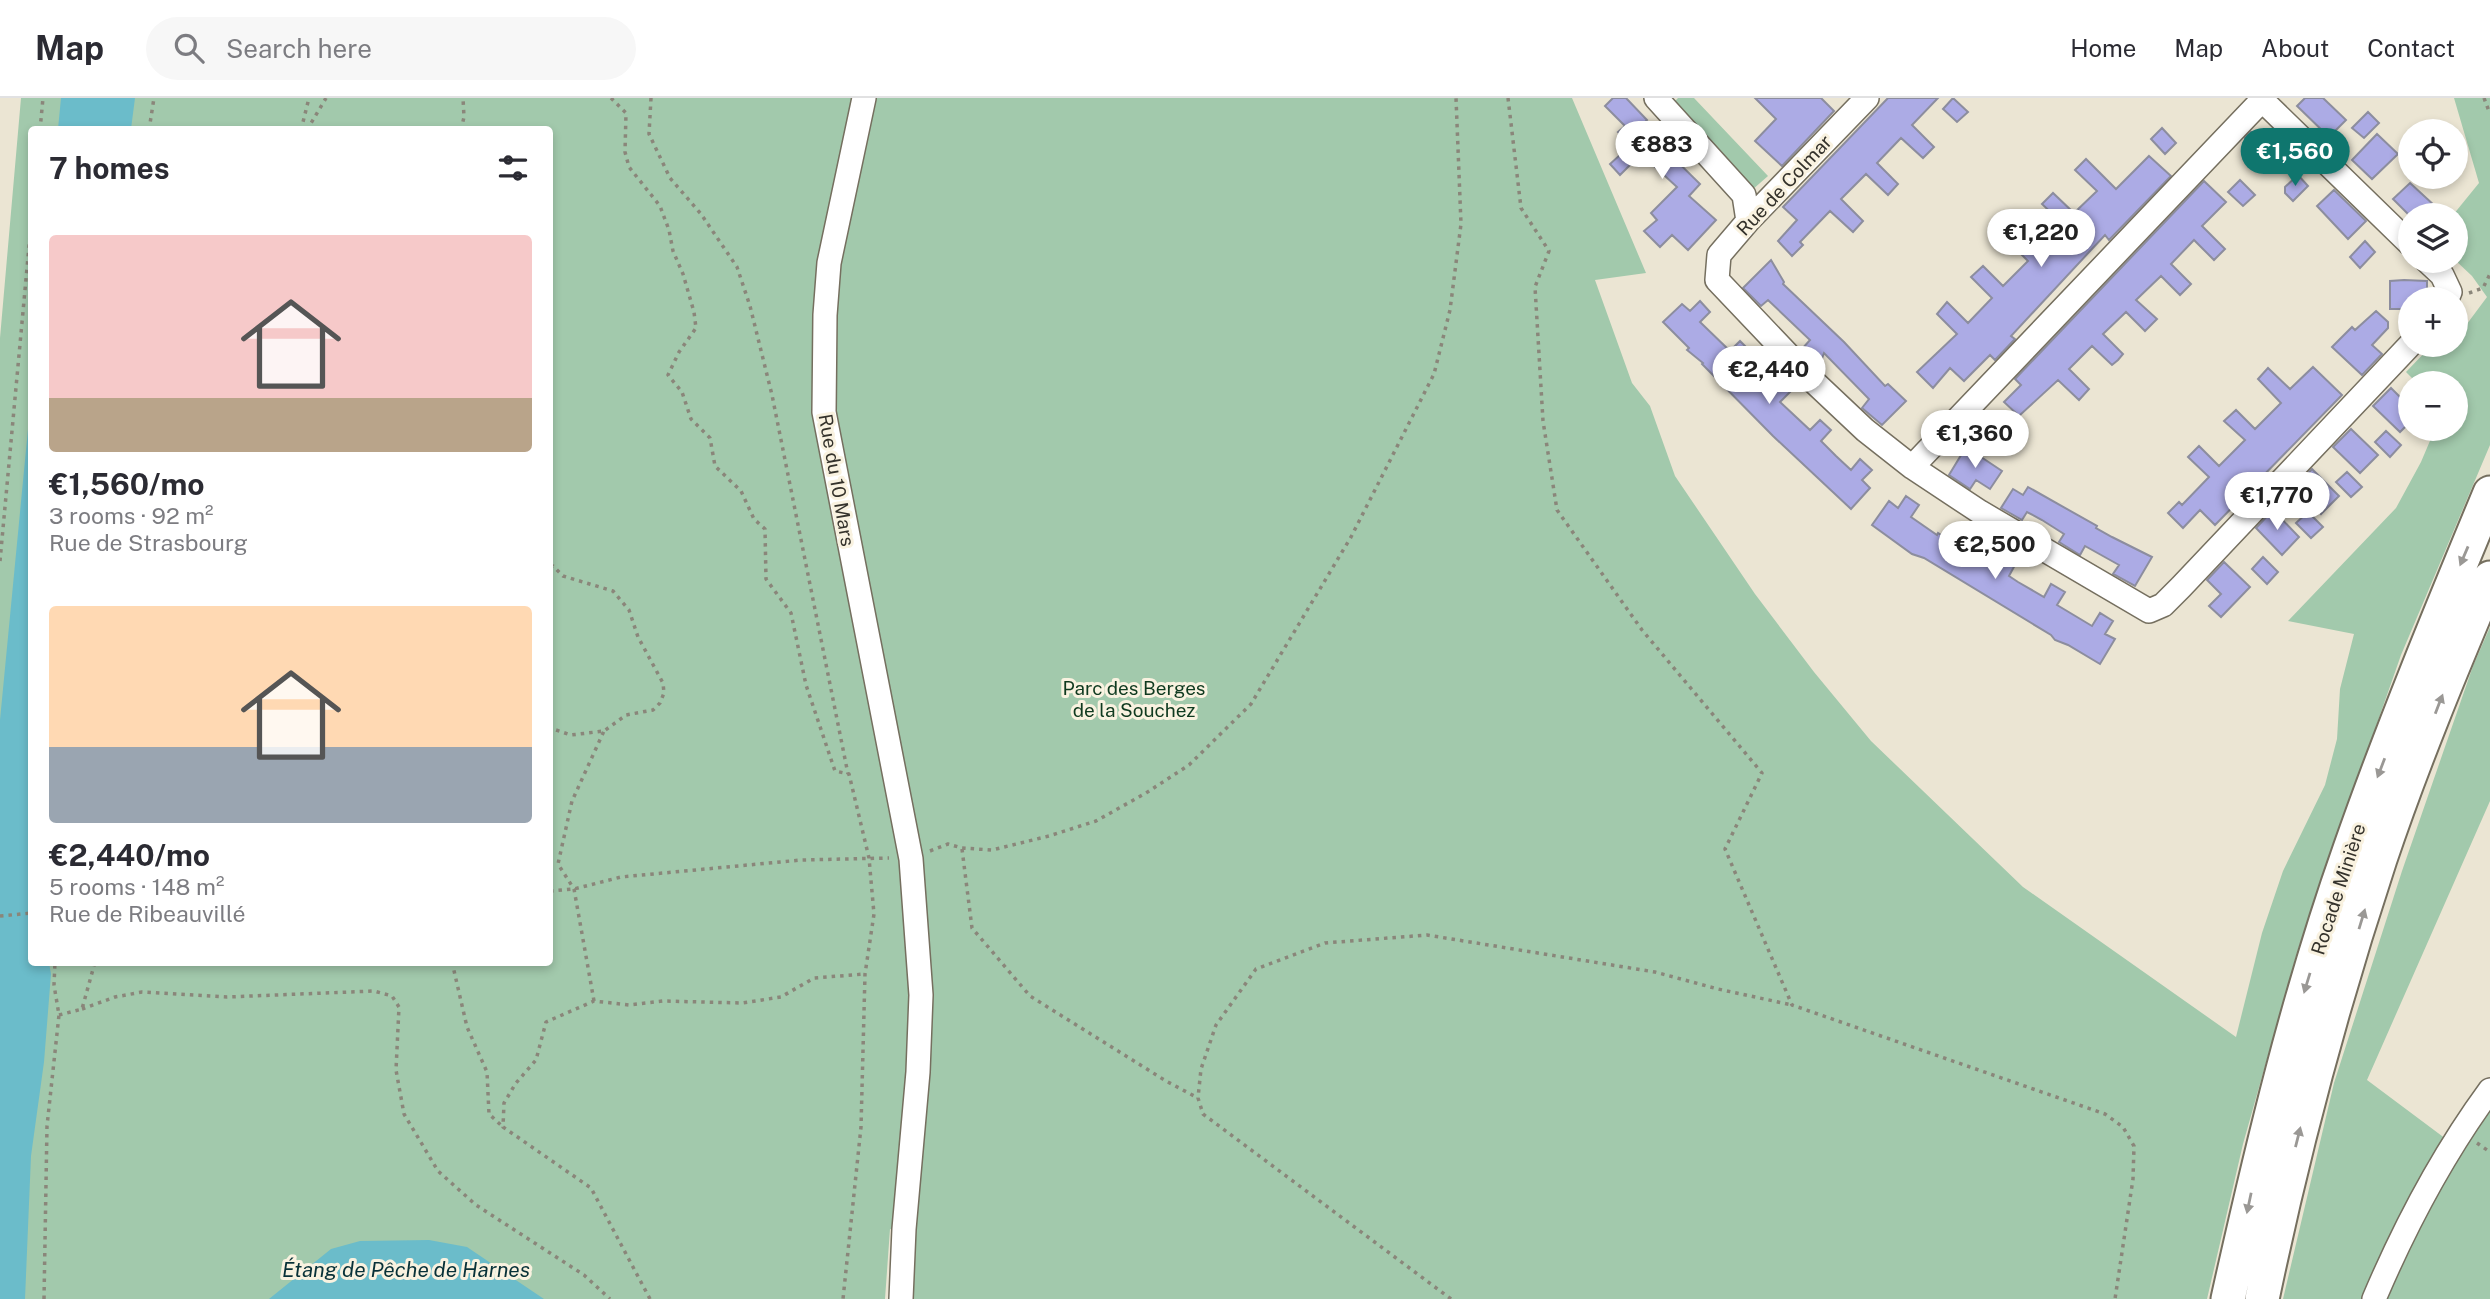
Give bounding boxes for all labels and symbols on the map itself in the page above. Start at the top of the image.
pin: €883 [1621,122,1703,181]
pin: €1,560 [2238,129,2352,188]
street label: Rue de Colmar [1732,130,1836,240]
pin: €1,220 [1984,209,2098,269]
pin: €2,440 [1712,346,1826,406]
pin: €1,360 [1918,410,2032,470]
street label: Rue du 10 Mars [815,412,859,548]
pin: €1,770 [2220,472,2334,532]
pin: €2,500 [1938,522,2052,581]
one-way arrow [2458,546,2469,567]
park label: Parc des Berges de la Souchez [1063,677,1205,721]
one-way arrow [2433,694,2444,715]
one-way arrow [2375,757,2386,778]
street label: Rocade Minière [2306,821,2370,957]
one-way arrow [2357,908,2368,929]
one-way arrow [2302,973,2312,994]
one-way arrow [2293,1126,2304,1148]
one-way arrow [2243,1192,2254,1214]
water label: Étang de Pêche de Harnes [282,1257,530,1282]

